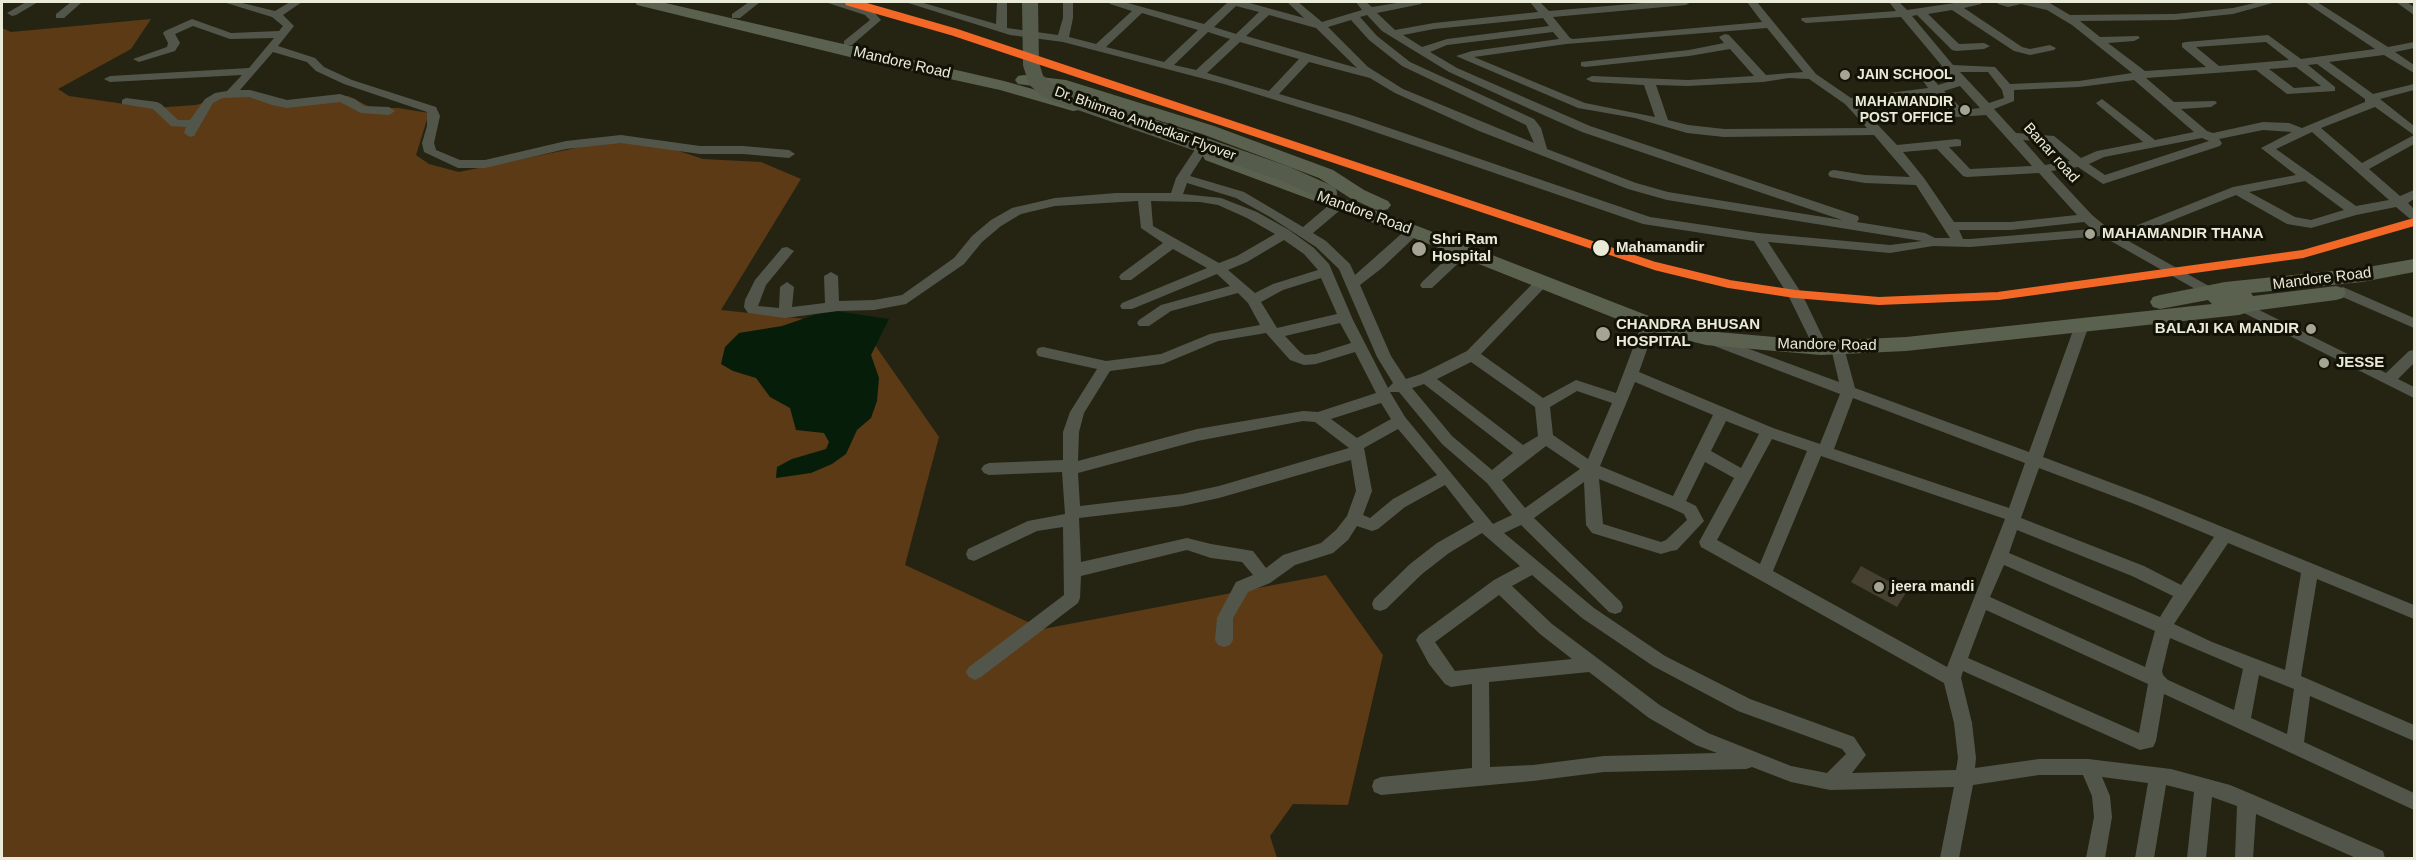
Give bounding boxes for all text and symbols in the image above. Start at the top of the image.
street label: Mandore Road [852,43,952,83]
place label: JAIN SCHOOL [1857,67,1953,83]
marker: JAIN SCHOOL [1838,68,1852,82]
street label: Dr. Bhimrao Ambedkar Flyover [1052,83,1238,165]
place label: MAHAMANDIR POST OFFICE [1855,94,1953,126]
marker: MAHAMANDIR POST OFFICE [1958,103,1972,117]
street label: Banar road [2019,119,2083,187]
street label: Mandore Road [1314,188,1414,238]
place label: MAHAMANDIR THANA [2102,225,2264,243]
marker: MAHAMANDIR THANA [2083,227,2097,241]
place label: Shri Ram Hospital [1432,231,1498,266]
marker: Mahamandir [1591,238,1611,258]
place label: Mahamandir [1616,239,1704,257]
marker: Shri Ram Hospital [1410,240,1428,258]
street label: Mandore Road [2272,264,2372,294]
place label: CHANDRA BHUSAN HOSPITAL [1616,316,1760,351]
place label: BALAJI KA MANDIR [2155,320,2299,338]
marker: BALAJI KA MANDIR [2304,322,2318,336]
marker: CHANDRA BHUSAN HOSPITAL [1594,325,1612,343]
street label: Mandore Road [1777,335,1877,355]
place label: JESSE [2336,354,2384,372]
marker: JESSE [2317,356,2331,370]
place label: jeera mandi [1891,578,1974,596]
marker: jeera mandi [1872,580,1886,594]

